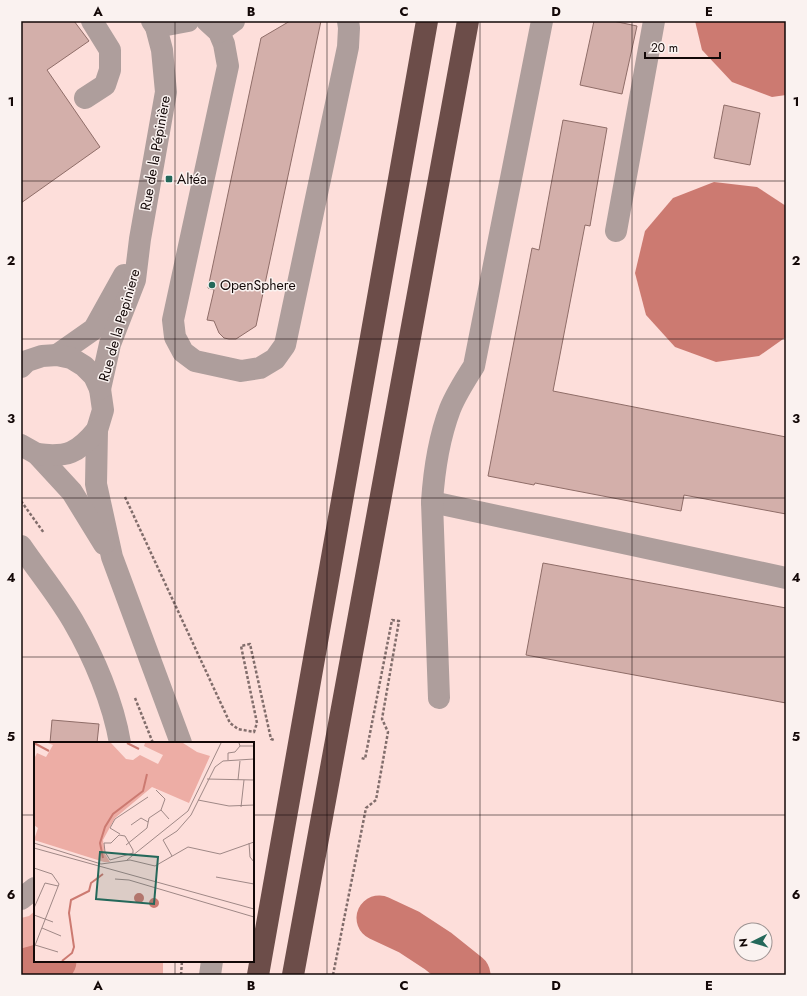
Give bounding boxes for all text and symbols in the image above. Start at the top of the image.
text: A [92,2,103,21]
text: B [247,2,256,21]
text: C [399,2,409,21]
text: D [551,2,561,21]
text: E [705,2,713,21]
scale bar [645,34,720,60]
text: 20 m [651,39,678,57]
text: 1 [8,92,14,111]
text: 1 [793,92,799,111]
street label: Rue de la Pépinière [135,94,175,212]
place label: Altéa [177,169,207,189]
marker: Altéa [164,174,174,184]
text: 2 [7,251,15,270]
text: 2 [792,251,800,270]
street label: Rue de la Pepiniere [93,266,145,384]
place label: OpenSphere [220,275,296,295]
marker: OpenSphere [207,280,217,290]
text: 3 [7,409,15,428]
text: 3 [792,409,800,428]
text: 4 [6,568,16,587]
text: 4 [791,568,801,587]
text: 5 [7,727,15,746]
text: 5 [792,727,800,746]
inset map [34,742,254,962]
text: 6 [7,885,16,904]
text: 6 [792,885,801,904]
north arrow [733,922,773,962]
text: N [735,938,751,948]
text: A [92,976,103,995]
text: B [247,976,256,995]
text: C [399,976,409,995]
text: D [551,976,561,995]
text: E [705,976,713,995]

